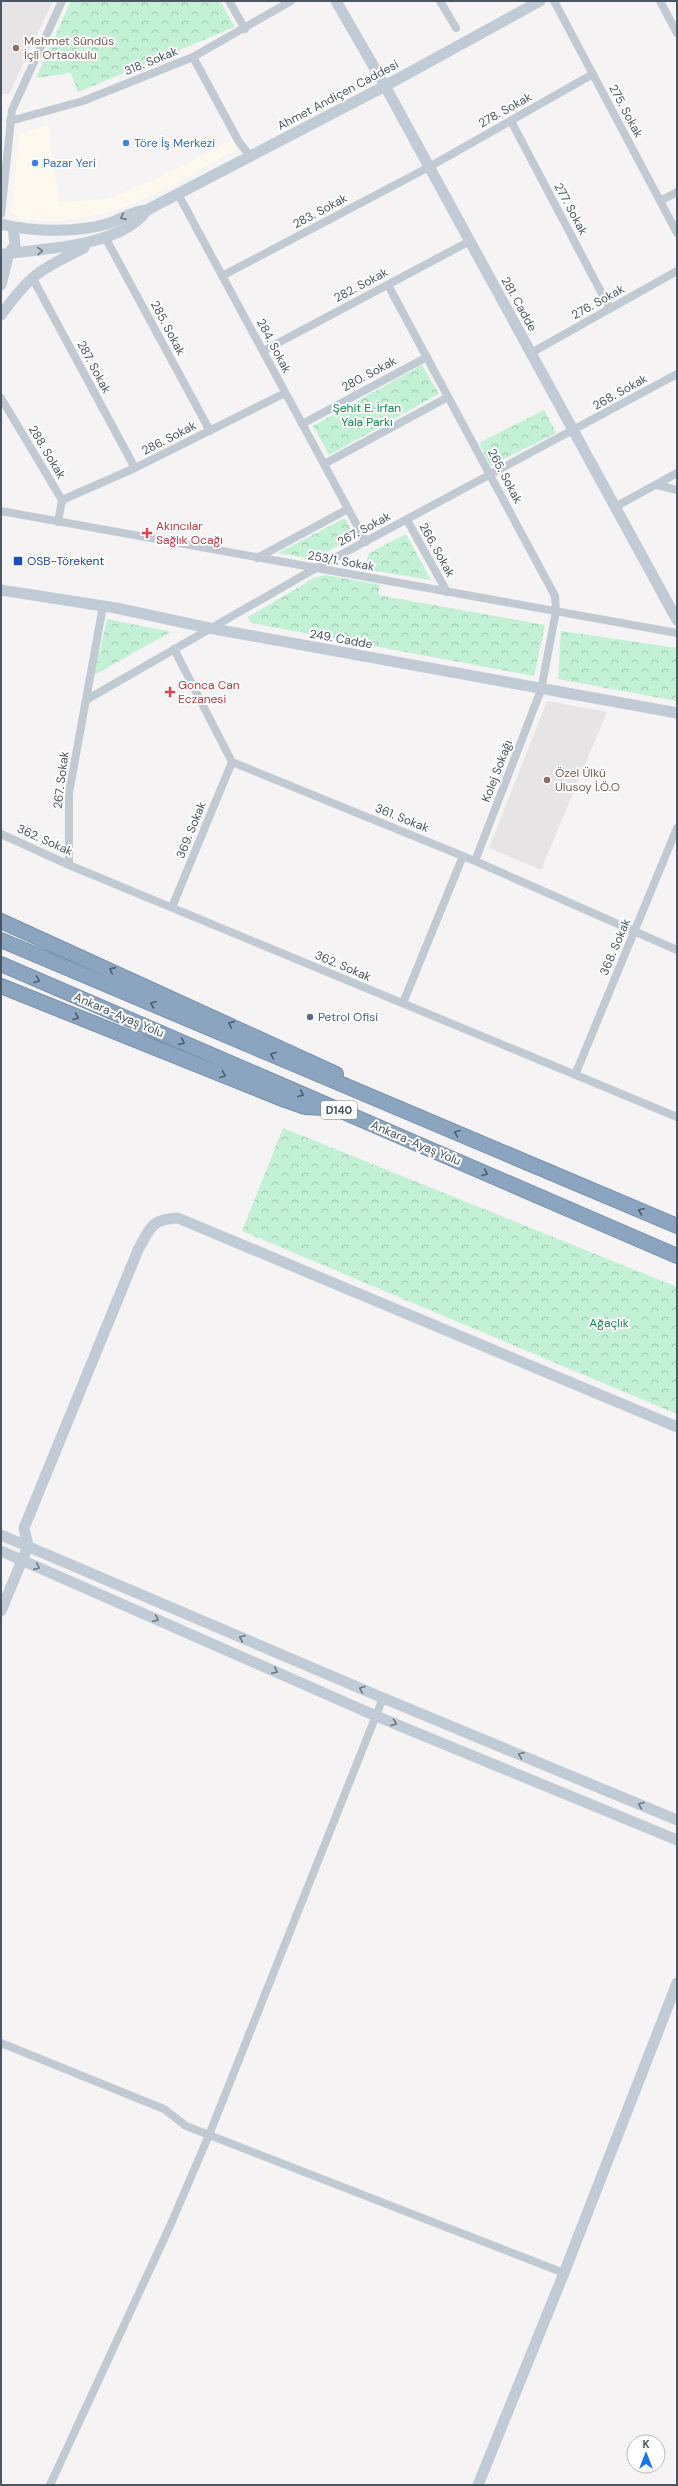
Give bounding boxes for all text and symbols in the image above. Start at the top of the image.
place label: Mehmet Sündüs İçli Ortaokulu [24,33,114,63]
marker: Mehmet Sündüs İçli Ortaokulu [11,43,21,53]
street label: 318. Sokak [122,43,180,79]
street label: Ahmet Andiçen Caddesi [275,56,401,134]
street label: 275. Sokak [605,82,647,140]
street label: 278. Sokak [476,89,534,131]
place label: Töre İş Merkezi [134,135,215,151]
marker: Töre İş Merkezi [121,138,131,148]
place label: Pazar Yeri [43,155,96,171]
marker: Pazar Yeri [30,158,40,168]
street label: 277. Sokak [551,180,591,238]
street label: 283. Sokak [290,190,350,232]
one-way arrow [119,212,127,220]
one-way arrow [37,247,43,256]
street label: 282. Sokak [331,264,391,306]
street label: 281. Cadde [497,274,541,334]
street label: 276. Sokak [569,281,627,323]
street label: 285. Sokak [147,298,189,358]
street label: 284. Sokak [253,316,295,376]
street label: 287. Sokak [73,338,115,396]
street label: 280. Sokak [339,353,399,395]
street label: 268. Sokak [590,370,650,414]
park label: Şehit E. İrfan Yala Parkı [333,400,401,430]
street label: 286. Sokak [139,417,199,459]
street label: 288. Sokak [25,422,69,482]
street label: 265. Sokak [484,446,526,506]
street label: 267. Sokak [335,508,393,550]
place label: Akıncılar Sağlık Ocağı [156,518,223,548]
street label: 266. Sokak [416,520,458,580]
marker: Akıncılar Sağlık Ocağı [141,527,153,539]
street label: 253/1. Sokak [306,547,376,575]
place label: OSB-Törekent [27,553,104,569]
marker: OSB-Törekent [12,555,24,567]
street label: 249. Cadde [308,626,374,652]
place label: Gonca Can Eczanesi [178,677,240,707]
marker: Gonca Can Eczanesi [165,687,175,697]
street label: Kolej Sokağı [478,738,516,804]
street label: 267. Sokak [50,750,72,810]
place label: Özel Ülkü Ulusoy İ.Ö.O [555,765,620,795]
marker: Özel Ülkü Ulusoy İ.Ö.O [542,775,552,785]
street label: 369. Sokak [172,799,210,861]
street label: 361. Sokak [373,800,431,836]
street label: 362. Sokak [15,821,75,859]
street label: 368. Sokak [596,916,634,978]
street label: 362. Sokak [313,947,373,985]
one-way arrow [109,967,116,975]
one-way arrow [33,975,40,983]
street label: Ankara-Ayaş Yolu [72,989,167,1041]
one-way arrow [150,1001,157,1009]
place label: Petrol Ofisi [318,1009,378,1025]
one-way arrow [71,1012,79,1020]
marker: Petrol Ofisi [305,1012,315,1022]
one-way arrow [227,1021,235,1029]
one-way arrow [177,1037,185,1045]
one-way arrow [269,1052,277,1060]
one-way arrow [218,1070,226,1078]
one-way arrow [297,1089,305,1097]
road number: D140 [321,1101,357,1119]
street label: Ankara-Ayaş Yolu [369,1117,464,1169]
one-way arrow [453,1130,460,1138]
one-way arrow [480,1168,488,1176]
one-way arrow [638,1208,645,1216]
park label: Ağaçlık [589,1315,629,1331]
one-way arrow [33,1562,40,1570]
one-way arrow [151,1614,159,1622]
one-way arrow [239,1635,247,1643]
one-way arrow [271,1667,278,1675]
one-way arrow [359,1686,366,1694]
one-way arrow [390,1719,397,1727]
one-way arrow [517,1752,525,1760]
one-way arrow [637,1801,644,1809]
north arrow [626,2434,666,2474]
text: K [642,2437,650,2451]

